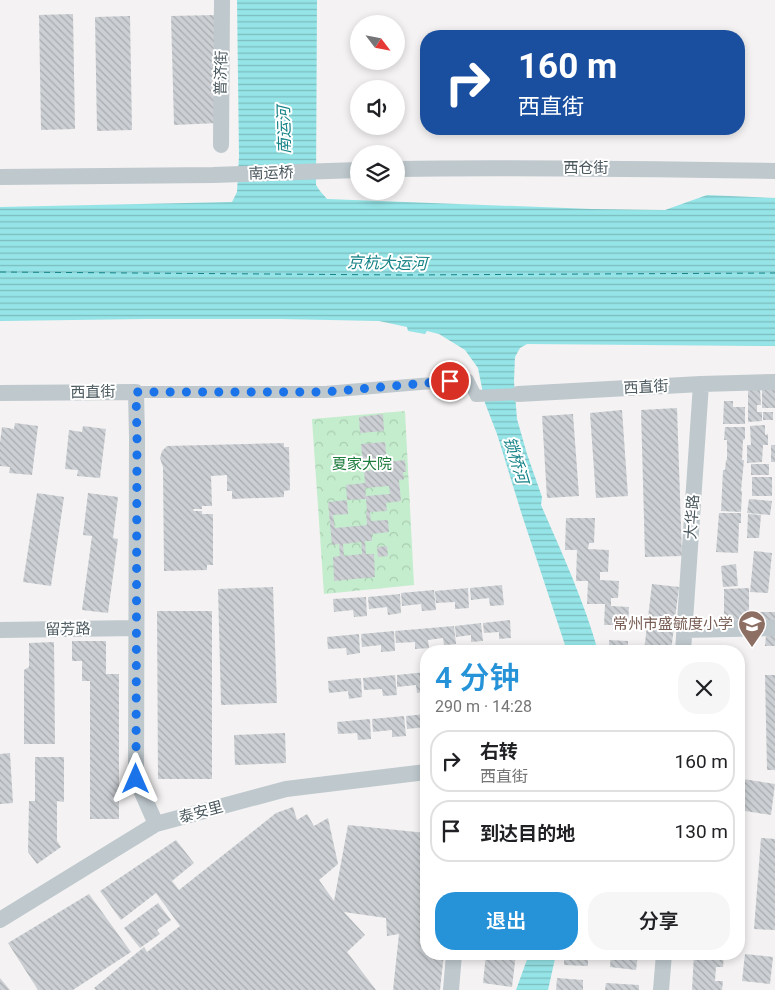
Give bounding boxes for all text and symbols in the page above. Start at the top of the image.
north arrow [350,15,405,70]
map controls [350,15,405,200]
text: 160 m [518,46,617,87]
street label: 普济街 [212,50,230,96]
icon: right [435,50,500,115]
button: sound [350,80,405,135]
text: 西直街 [518,94,584,119]
water label: 南运河 [274,103,294,154]
button: layers [350,145,405,200]
street label: 西仓街 [563,159,609,177]
street label: 南运桥 [248,163,294,183]
water label: 京杭大运河 [347,253,430,273]
pin [429,360,471,402]
icon: arrive [436,367,464,395]
street label: 西直街 [623,377,669,397]
street label: 西直街 [70,383,116,401]
water label: 锁桥河 [500,434,533,489]
park label: 夏家大院 [332,455,392,473]
street label: 大华路 [681,494,703,540]
school or university icon: 常州市盛毓度小学 [737,609,767,648]
place label: 常州市盛毓度小学 [613,615,733,633]
street label: 留芳路 [45,620,91,638]
text: 4 分钟 [435,660,520,695]
button: close [678,662,730,714]
text: 290 m · 14:28 [435,697,532,716]
text: 右转 [480,740,518,763]
icon: right [437,747,465,775]
text: 160 m [675,750,728,773]
position arrow [109,752,161,804]
text: 西直街 [480,767,528,786]
street label: 泰安里 [177,797,225,827]
icon: arrive [437,817,465,845]
text: 130 m [675,820,728,843]
text: 到达目的地 [480,822,575,845]
button: 退出 [435,892,578,950]
button: 分享 [588,892,730,950]

